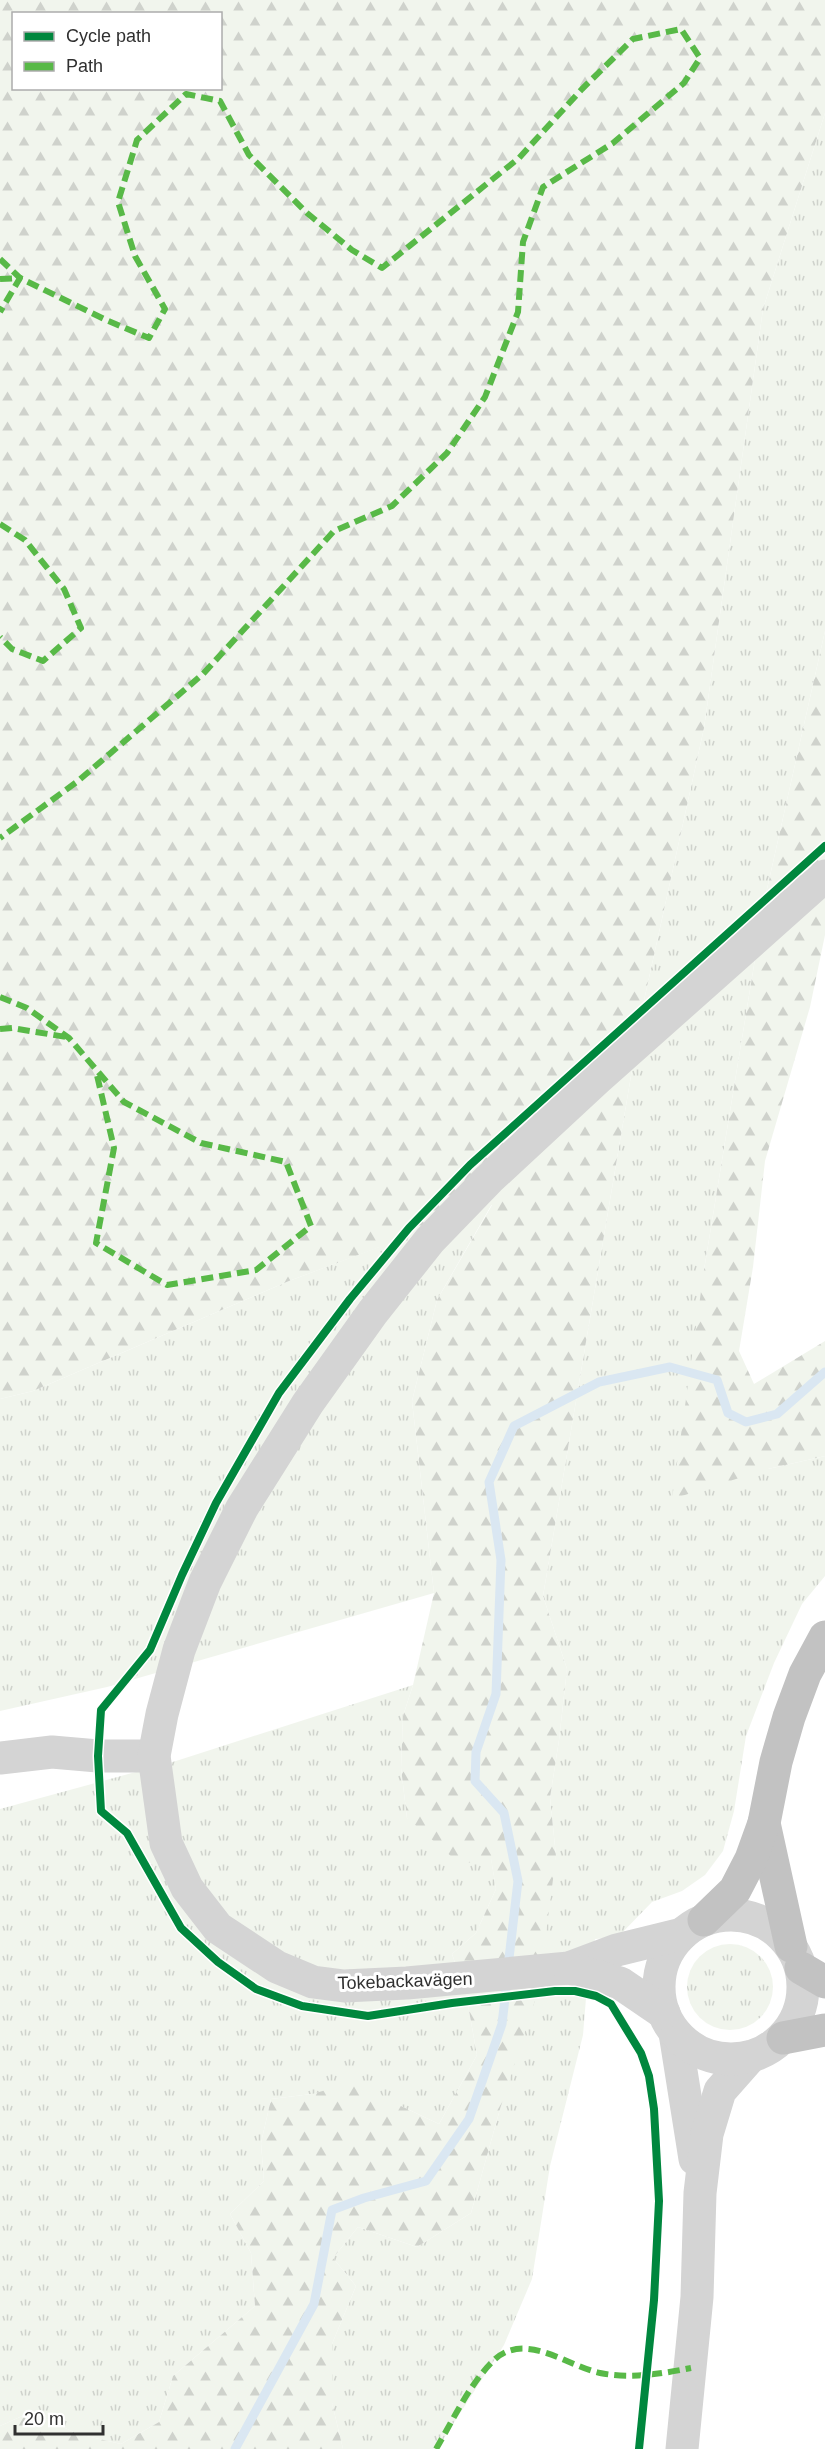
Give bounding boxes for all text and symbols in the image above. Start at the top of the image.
legend [12,12,222,90]
text: Cycle path [66,26,151,46]
text: Path [66,56,103,76]
street label: Tokebackavägen [337,1969,473,1993]
scale bar [15,2398,104,2436]
text: 20 m [24,2409,64,2429]

